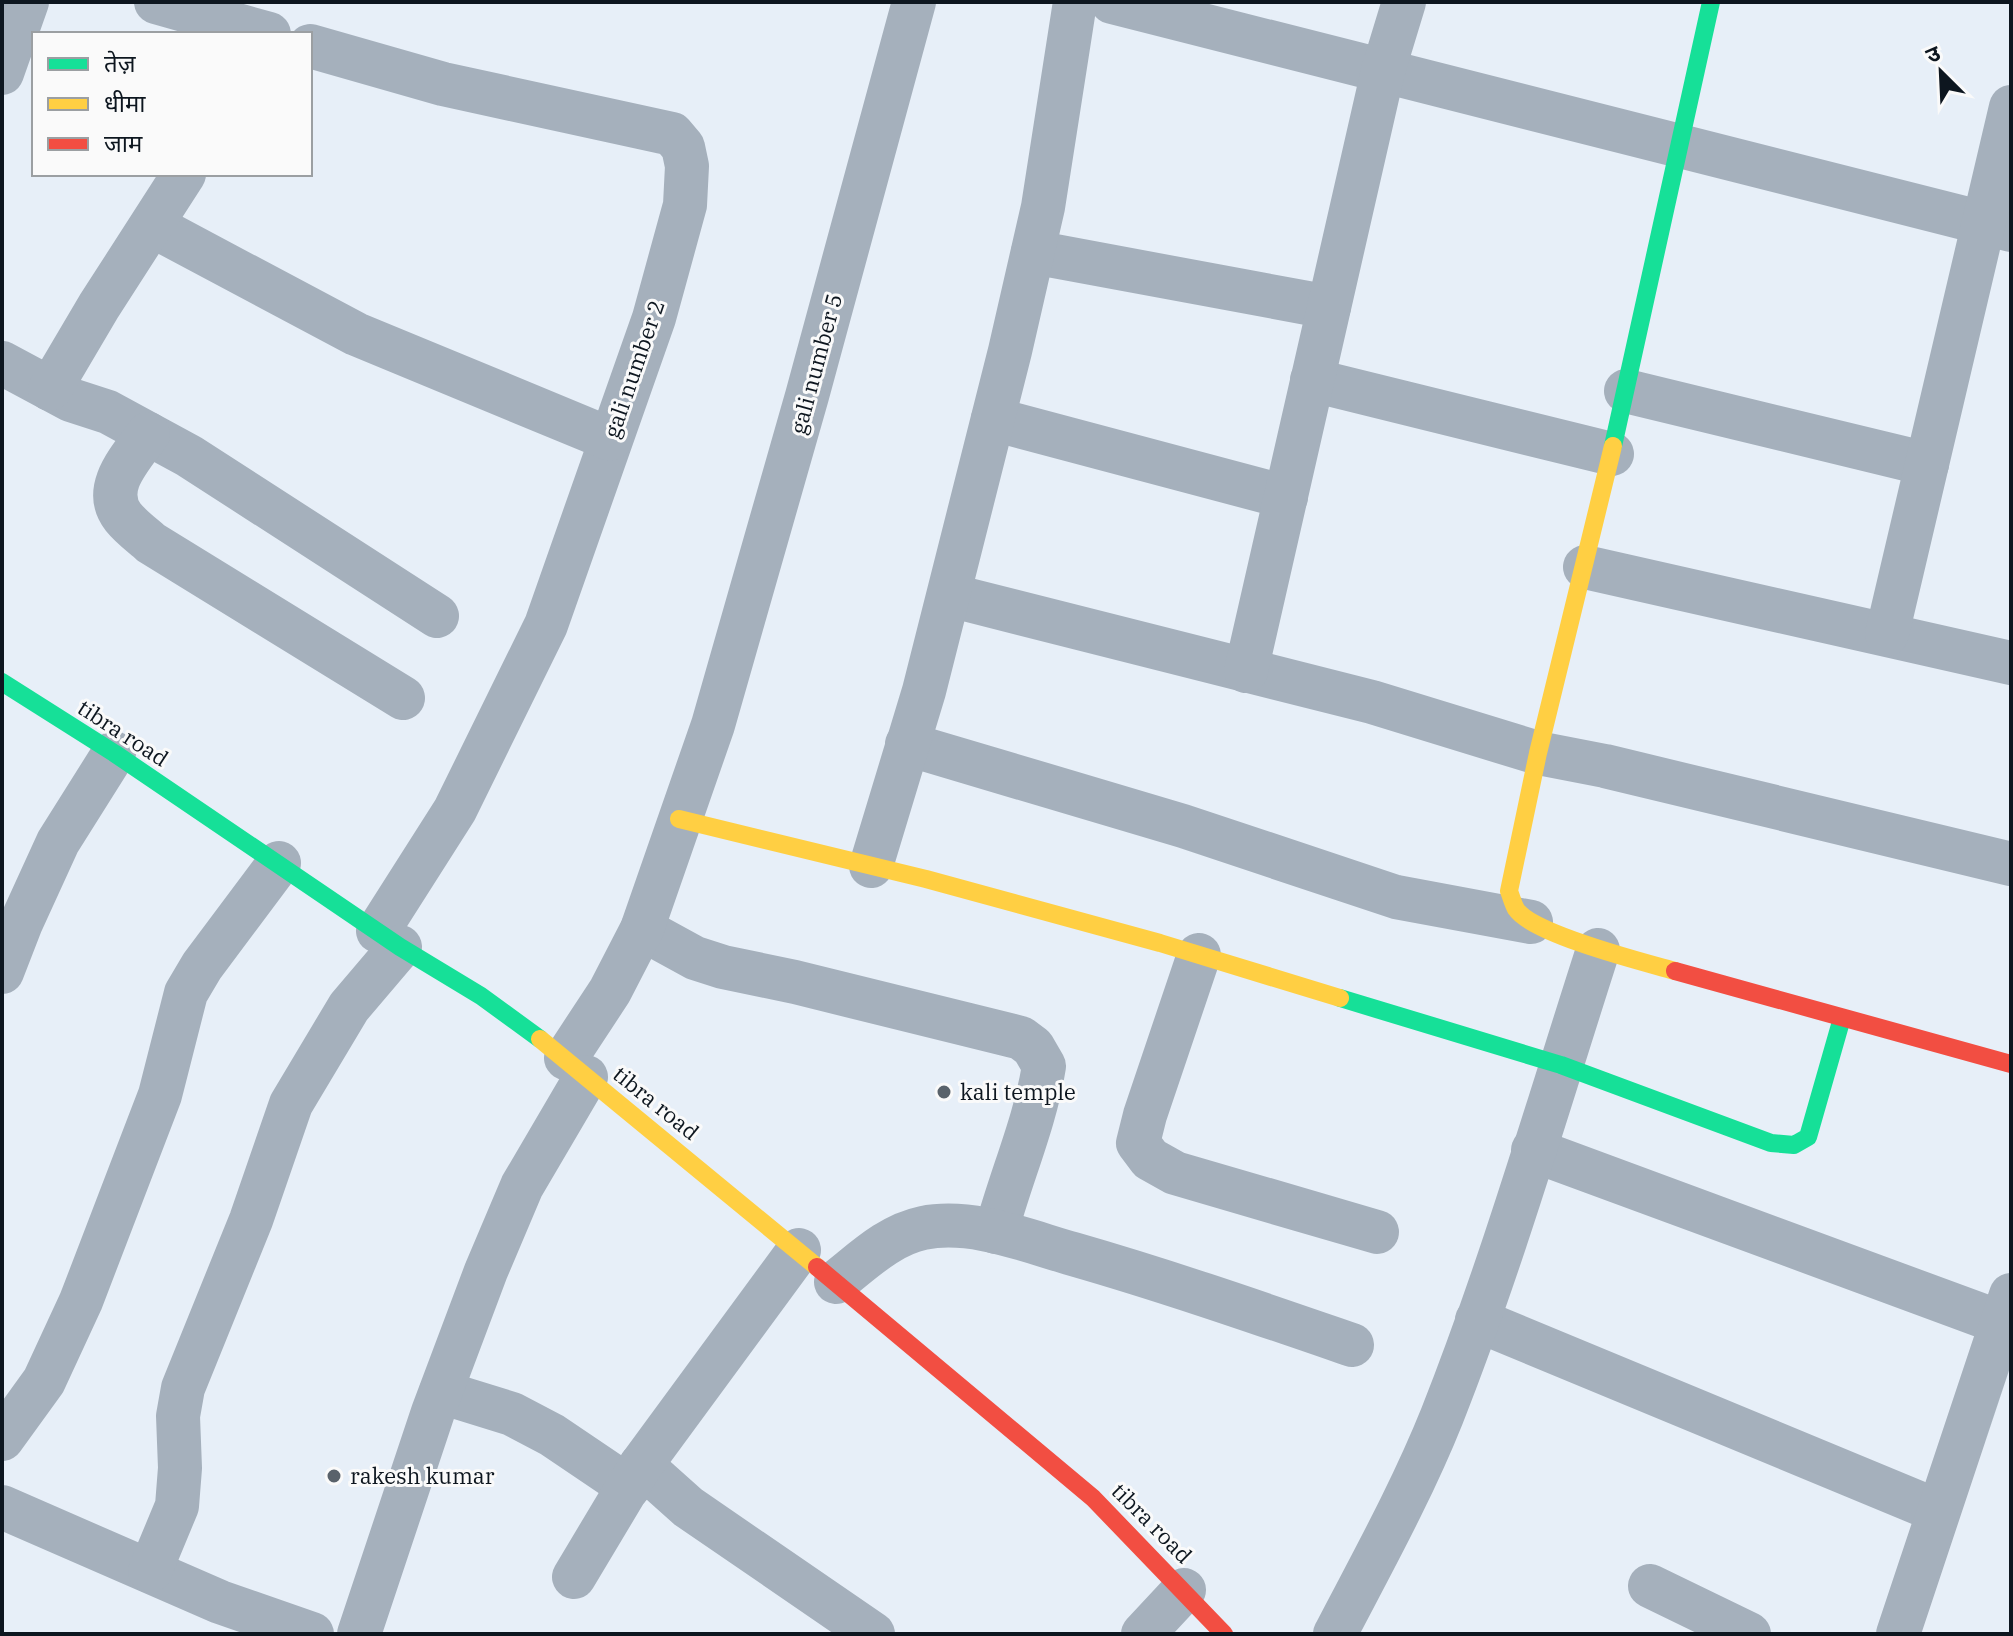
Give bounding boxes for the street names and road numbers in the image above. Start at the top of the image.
street label: gali number 5 [783,290,848,437]
street label: gali number 2 [596,296,671,442]
street label: tibra road [72,693,174,773]
street label: tibra road [607,1059,705,1146]
street label: tibra road [1106,1476,1199,1569]

